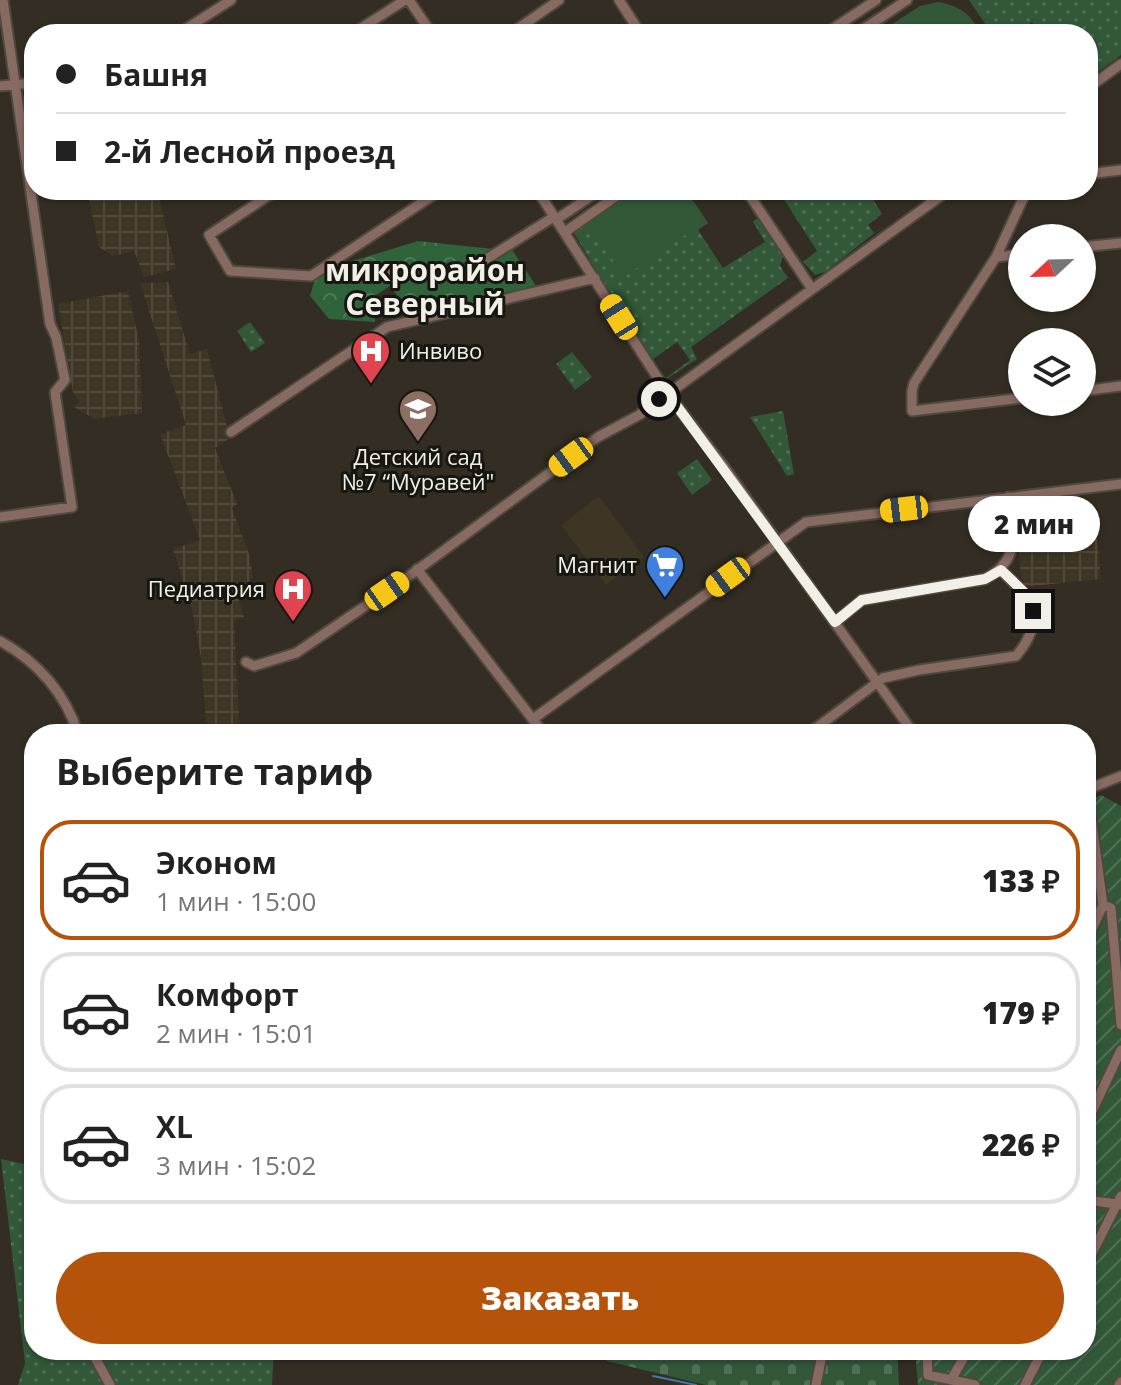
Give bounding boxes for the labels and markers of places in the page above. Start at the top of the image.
hospital icon: Инвиво [350,330,392,385]
place label: Инвиво [399,335,482,365]
school or university icon: Детский сад №7 “Муравей" [397,388,439,443]
place label: Детский сад №7 “Муравей" [342,441,494,496]
supermarket icon: Магнит [644,544,686,599]
place label: Магнит [557,549,637,579]
hospital icon: Педиатрия [272,568,314,623]
place label: Педиатрия [148,573,265,603]

